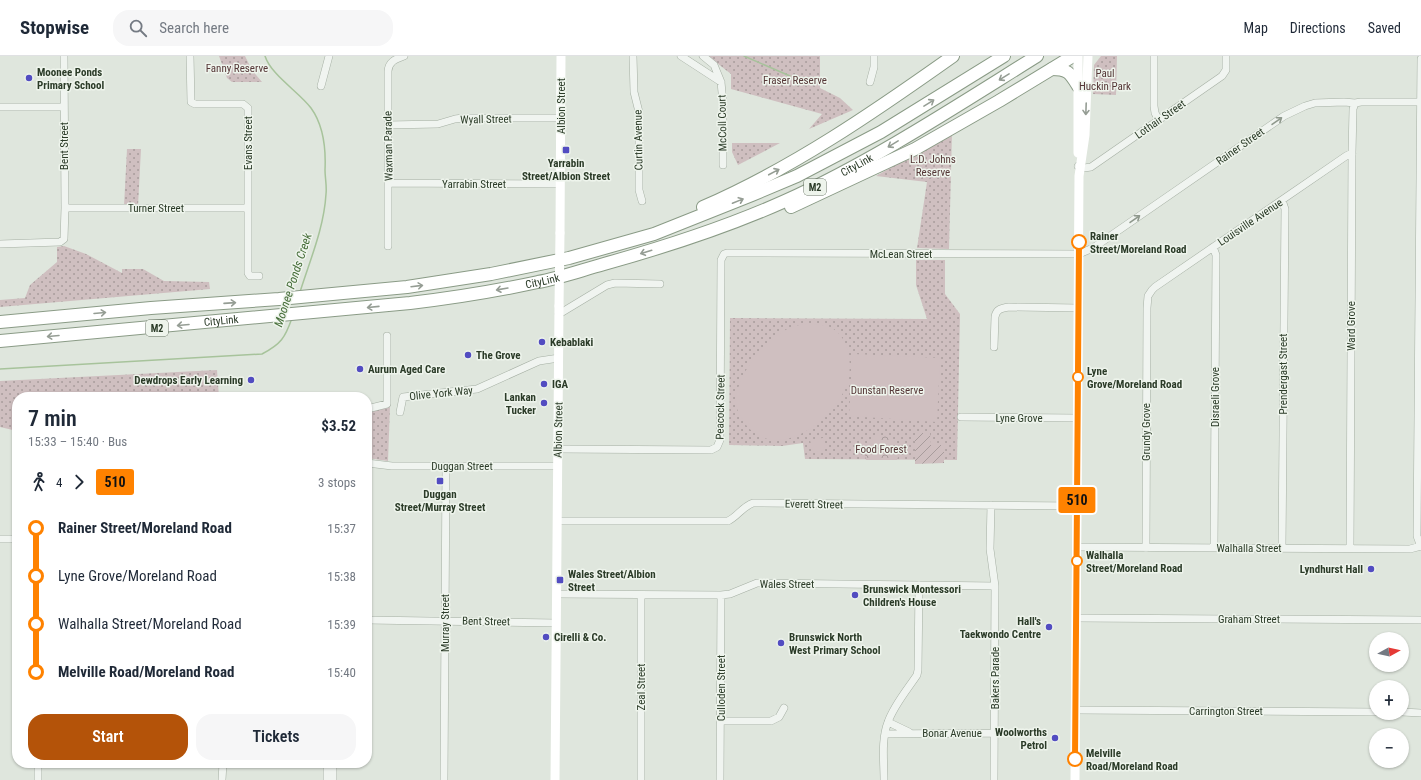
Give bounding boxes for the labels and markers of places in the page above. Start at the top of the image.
place label: Moonee Ponds Primary School [37,66,105,92]
marker: Moonee Ponds Primary School [24,73,34,83]
marker: Yarrabin Street/Albion Street [561,145,571,155]
place label: Yarrabin Street/Albion Street [522,157,611,183]
place label: Rainer Street/Moreland Road [1090,230,1187,256]
marker: Rainer Street/Moreland Road [1071,234,1087,250]
place label: Kebablaki [550,336,593,349]
marker: Kebablaki [537,337,547,347]
place label: The Grove [476,349,521,362]
marker: The Grove [463,350,473,360]
place label: Aurum Aged Care [368,363,445,376]
marker: Aurum Aged Care [355,364,365,374]
place label: Lyne Grove/Moreland Road [1087,365,1182,391]
marker: Lyne Grove/Moreland Road [1072,371,1084,383]
place label: Dewdrops Early Learning [134,374,243,387]
marker: Dewdrops Early Learning [246,375,256,385]
place label: IGA [552,378,568,391]
marker: IGA [539,379,549,389]
place label: Lankan Tucker [504,391,536,417]
marker: Lankan Tucker [539,398,549,408]
marker: Duggan Street/Murray Street [435,476,445,486]
place label: Duggan Street/Murray Street [395,488,486,514]
place label: Walhalla Street/Moreland Road [1086,549,1183,575]
marker: Walhalla Street/Moreland Road [1071,555,1083,567]
place label: Lyndhurst Hall [1300,563,1363,576]
marker: Lyndhurst Hall [1366,564,1376,574]
place label: Wales Street/Albion Street [568,568,656,594]
marker: Wales Street/Albion Street [555,575,565,585]
place label: Brunswick Montessori Children's House [863,583,961,609]
marker: Brunswick Montessori Children's House [850,590,860,600]
place label: Hall's Taekwondo Centre [960,615,1041,641]
marker: Hall's Taekwondo Centre [1044,622,1054,632]
place label: Cirelli & Co. [554,631,607,644]
place label: Brunswick North West Primary School [789,631,881,657]
marker: Cirelli & Co. [541,632,551,642]
marker: Brunswick North West Primary School [776,638,786,648]
place label: Woolworths Petrol [995,726,1047,752]
marker: Woolworths Petrol [1050,733,1060,743]
place label: Melville Road/Moreland Road [1086,747,1178,773]
marker: Melville Road/Moreland Road [1067,751,1083,767]

